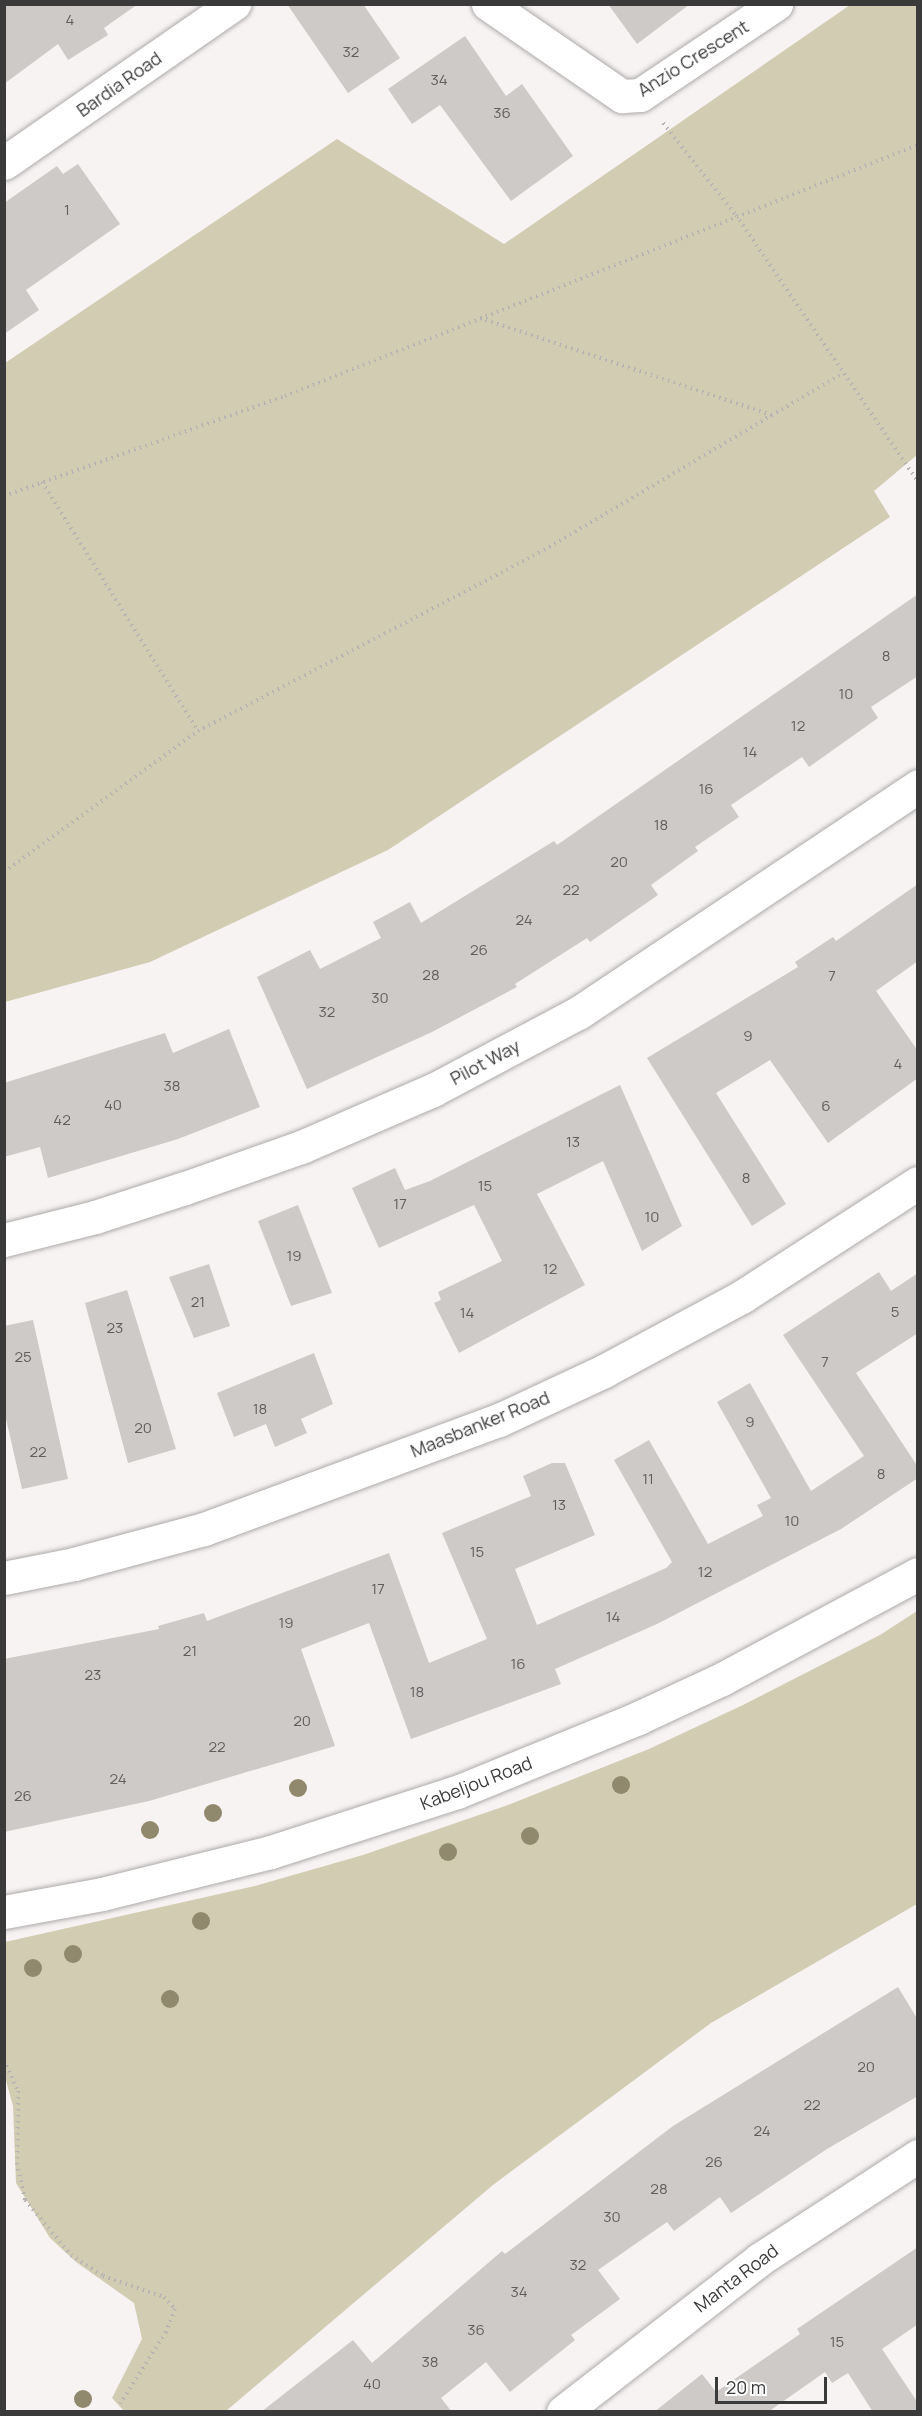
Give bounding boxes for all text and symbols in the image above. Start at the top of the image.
house number: 4 [66,11,74,29]
street label: Anzio Crescent [633,15,753,101]
house number: 32 [343,43,359,61]
street label: Bardia Road [72,47,166,121]
house number: 34 [430,71,448,89]
house number: 36 [493,104,511,122]
house number: 1 [64,201,70,219]
house number: 8 [882,647,890,665]
house number: 10 [839,685,853,703]
house number: 12 [791,717,805,735]
house number: 14 [743,743,757,761]
house number: 16 [698,780,714,798]
house number: 18 [654,816,668,834]
house number: 20 [610,853,628,871]
house number: 22 [562,881,580,899]
house number: 24 [515,911,533,929]
house number: 26 [470,941,488,959]
house number: 28 [422,966,440,984]
house number: 7 [828,967,836,985]
house number: 30 [371,989,389,1007]
house number: 32 [319,1003,335,1021]
house number: 9 [743,1027,753,1045]
street label: Pilot Way [447,1035,523,1089]
house number: 4 [894,1055,902,1073]
house number: 38 [163,1077,181,1095]
house number: 40 [104,1096,122,1114]
house number: 6 [821,1097,831,1115]
house number: 42 [53,1111,71,1129]
house number: 13 [566,1133,580,1151]
house number: 8 [742,1169,750,1187]
house number: 15 [478,1177,492,1195]
house number: 17 [393,1195,407,1213]
house number: 10 [645,1208,659,1226]
house number: 19 [286,1247,302,1265]
house number: 12 [543,1260,557,1278]
house number: 21 [191,1293,205,1311]
house number: 5 [891,1303,899,1321]
house number: 14 [460,1304,474,1322]
house number: 23 [107,1319,123,1337]
house number: 25 [14,1348,32,1366]
house number: 7 [821,1353,829,1371]
street label: Maasbanker Road [407,1386,553,1462]
house number: 18 [253,1400,267,1418]
house number: 9 [745,1413,755,1431]
house number: 20 [134,1419,152,1437]
house number: 22 [29,1443,47,1461]
house number: 8 [877,1465,885,1483]
house number: 11 [642,1470,654,1488]
house number: 13 [552,1496,566,1514]
house number: 10 [785,1512,799,1530]
house number: 15 [470,1543,484,1561]
house number: 12 [698,1563,712,1581]
house number: 17 [371,1580,385,1598]
house number: 14 [606,1608,620,1626]
house number: 19 [278,1614,294,1632]
house number: 21 [183,1642,197,1660]
house number: 16 [510,1655,526,1673]
house number: 23 [85,1666,101,1684]
house number: 18 [410,1683,424,1701]
house number: 20 [293,1712,311,1730]
house number: 22 [208,1738,226,1756]
street label: Kabeljou Road [417,1752,535,1814]
house number: 24 [109,1770,127,1788]
house number: 26 [14,1787,32,1805]
house number: 20 [857,2058,875,2076]
house number: 22 [803,2096,821,2114]
house number: 24 [753,2122,771,2140]
house number: 26 [705,2153,723,2171]
house number: 28 [650,2180,668,2198]
house number: 30 [603,2208,621,2226]
street label: Manta Road [690,2239,782,2317]
house number: 32 [570,2256,586,2274]
house number: 34 [510,2283,528,2301]
house number: 36 [467,2321,485,2339]
house number: 15 [830,2333,844,2351]
house number: 38 [421,2353,439,2371]
scale bar [718,2365,830,2403]
house number: 40 [363,2375,381,2393]
text: 20 m [726,2375,766,2399]

